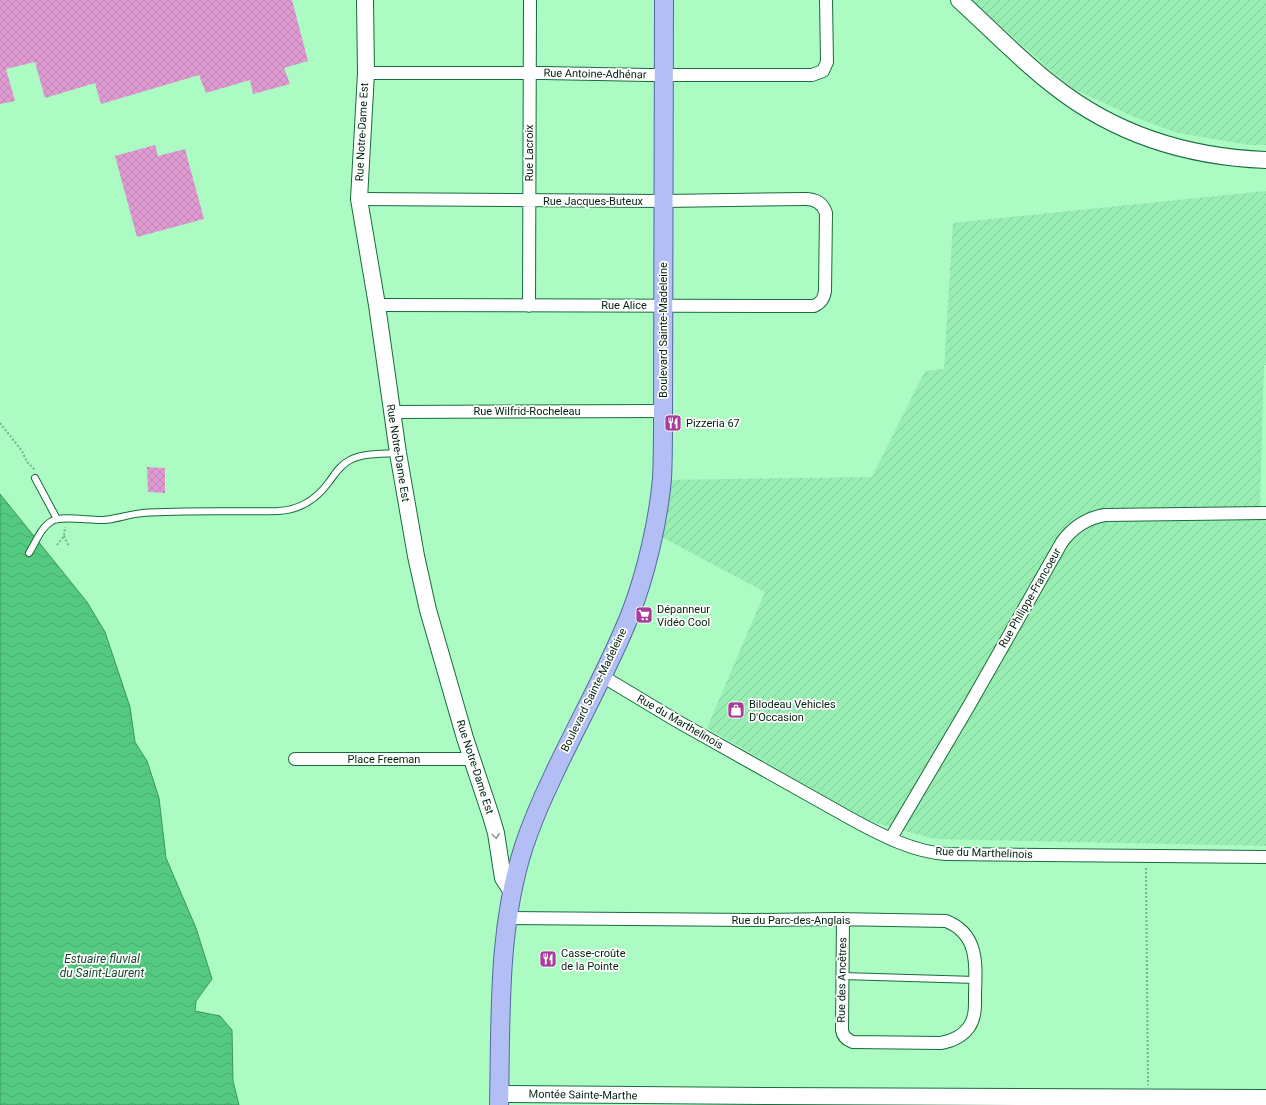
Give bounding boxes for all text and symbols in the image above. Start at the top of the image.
street label: Rue Antoine-Adhénar [543,67,647,81]
street label: Rue Notre-Dame Est [353,82,371,182]
street label: Rue Lacroix [523,124,536,182]
street label: Rue Jacques-Buteux [543,195,644,208]
street label: Boulevard Sainte-Madeleine [657,262,670,398]
street label: Rue Alice [601,299,647,312]
street label: Rue Notre-Dame Est [384,403,412,503]
street label: Rue Wilfrid-Rocheleau [473,405,581,418]
restaurant icon: Pizzeria 67 [663,413,683,433]
place label: Pizzeria 67 [686,417,740,430]
street label: Rue Philippe-Francoeur [996,546,1064,650]
place label: Dépanneur Vidéo Cool [657,603,710,629]
supermarket icon: Dépanneur Vidéo Cool [634,605,654,625]
street label: Boulevard Sainte-Madeleine [558,626,630,754]
street label: Rue du Marthelinois [635,692,726,752]
place label: Bilodeau Vehicles D'Occasion [749,698,836,724]
shop icon: Bilodeau Vehicles D'Occasion [726,700,746,720]
street label: Rue Notre-Dame Est [454,718,497,816]
street label: Place Freeman [348,753,420,766]
one-way arrow [491,833,500,840]
street label: Rue du Marthelinois [935,845,1033,861]
street label: Rue du Parc-des-Anglais [732,914,851,927]
street label: Rue des Ancêtres [835,937,849,1023]
place label: Casse-croûte de la Pointe [561,947,626,973]
restaurant icon: Casse-croûte de la Pointe [538,949,558,969]
water label: Estuaire fluvial du Saint-Laurent [60,952,145,980]
street label: Montée Sainte-Marthe [529,1088,638,1102]

